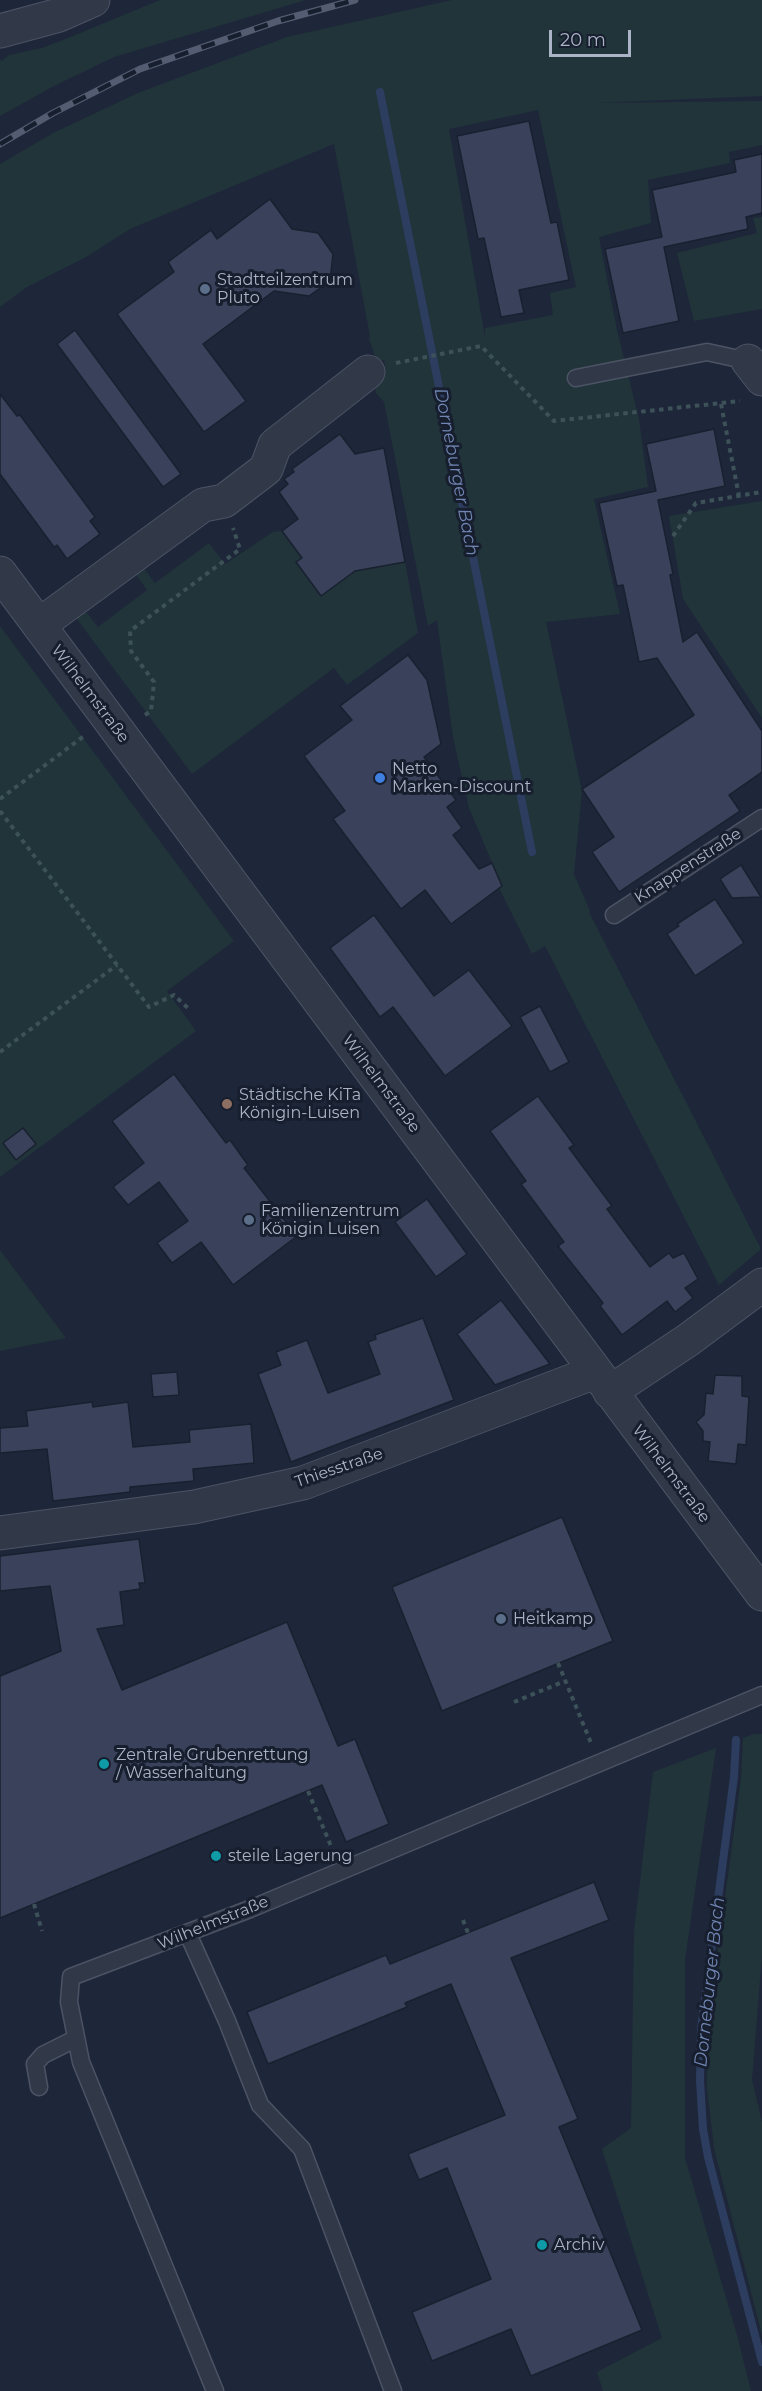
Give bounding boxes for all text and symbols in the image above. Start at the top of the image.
scale bar [552,18,634,56]
text: 20 m [560,29,606,51]
place label: Stadtteilzentrum Pluto [217,270,353,308]
marker: Stadtteilzentrum Pluto [198,282,212,296]
water label: Dorneburger Bach [429,386,483,558]
street label: Wilhelmstraße [47,641,133,747]
place label: Netto Marken-Discount [392,759,531,797]
marker: Netto Marken-Discount [373,771,387,785]
street label: Knappenstraße [631,824,745,908]
street label: Wilhelmstraße [338,1031,424,1137]
place label: Städtische KiTa Königin-Luisen [239,1085,361,1123]
marker: Städtische KiTa Königin-Luisen [220,1097,234,1111]
place label: Familienzentrum Königin Luisen [261,1201,400,1239]
marker: Familienzentrum Königin Luisen [242,1213,256,1227]
street label: Wilhelmstraße [628,1421,714,1527]
street label: Thiesstraße [293,1444,385,1492]
place label: Heitkamp [513,1609,593,1629]
marker: Heitkamp [494,1612,508,1626]
place label: Zentrale Grubenrettung / Wasserhaltung [116,1745,309,1783]
marker: Zentrale Grubenrettung / Wasserhaltung [97,1757,111,1771]
place label: steile Lagerung [228,1846,353,1866]
marker: steile Lagerung [209,1849,223,1863]
street label: Wilhelmstraße [155,1892,271,1954]
water label: Dorneburger Bach [690,1896,730,2068]
place label: Archiv [554,2235,604,2255]
marker: Archiv [535,2238,549,2252]

